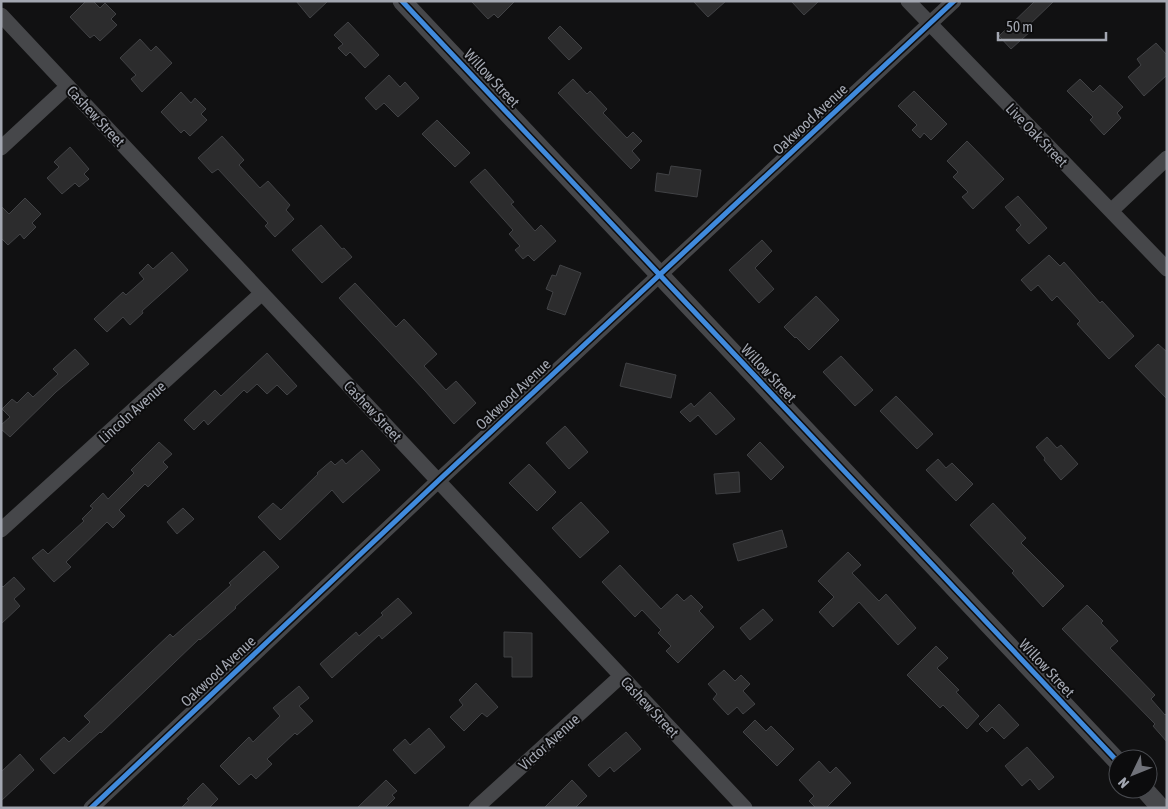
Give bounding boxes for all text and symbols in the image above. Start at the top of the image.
scale bar [998,10,1106,42]
text: 50 m [1006,18,1033,35]
street label: Willow Street [461,46,523,110]
street label: Oakwood Avenue [769,80,851,158]
street label: Cashew Street [64,82,128,150]
street label: Live Oak Street [1003,100,1071,170]
street label: Willow Street [738,341,800,405]
street label: Oakwood Avenue [472,355,554,433]
street label: Lincoln Avenue [95,377,169,446]
street label: Cashew Street [341,377,405,445]
street label: Oakwood Avenue [177,632,259,710]
street label: Willow Street [1016,636,1078,700]
street label: Cashew Street [618,673,682,741]
street label: Victor Avenue [515,710,583,774]
north arrow [1108,749,1158,799]
text: N [1115,774,1132,791]

